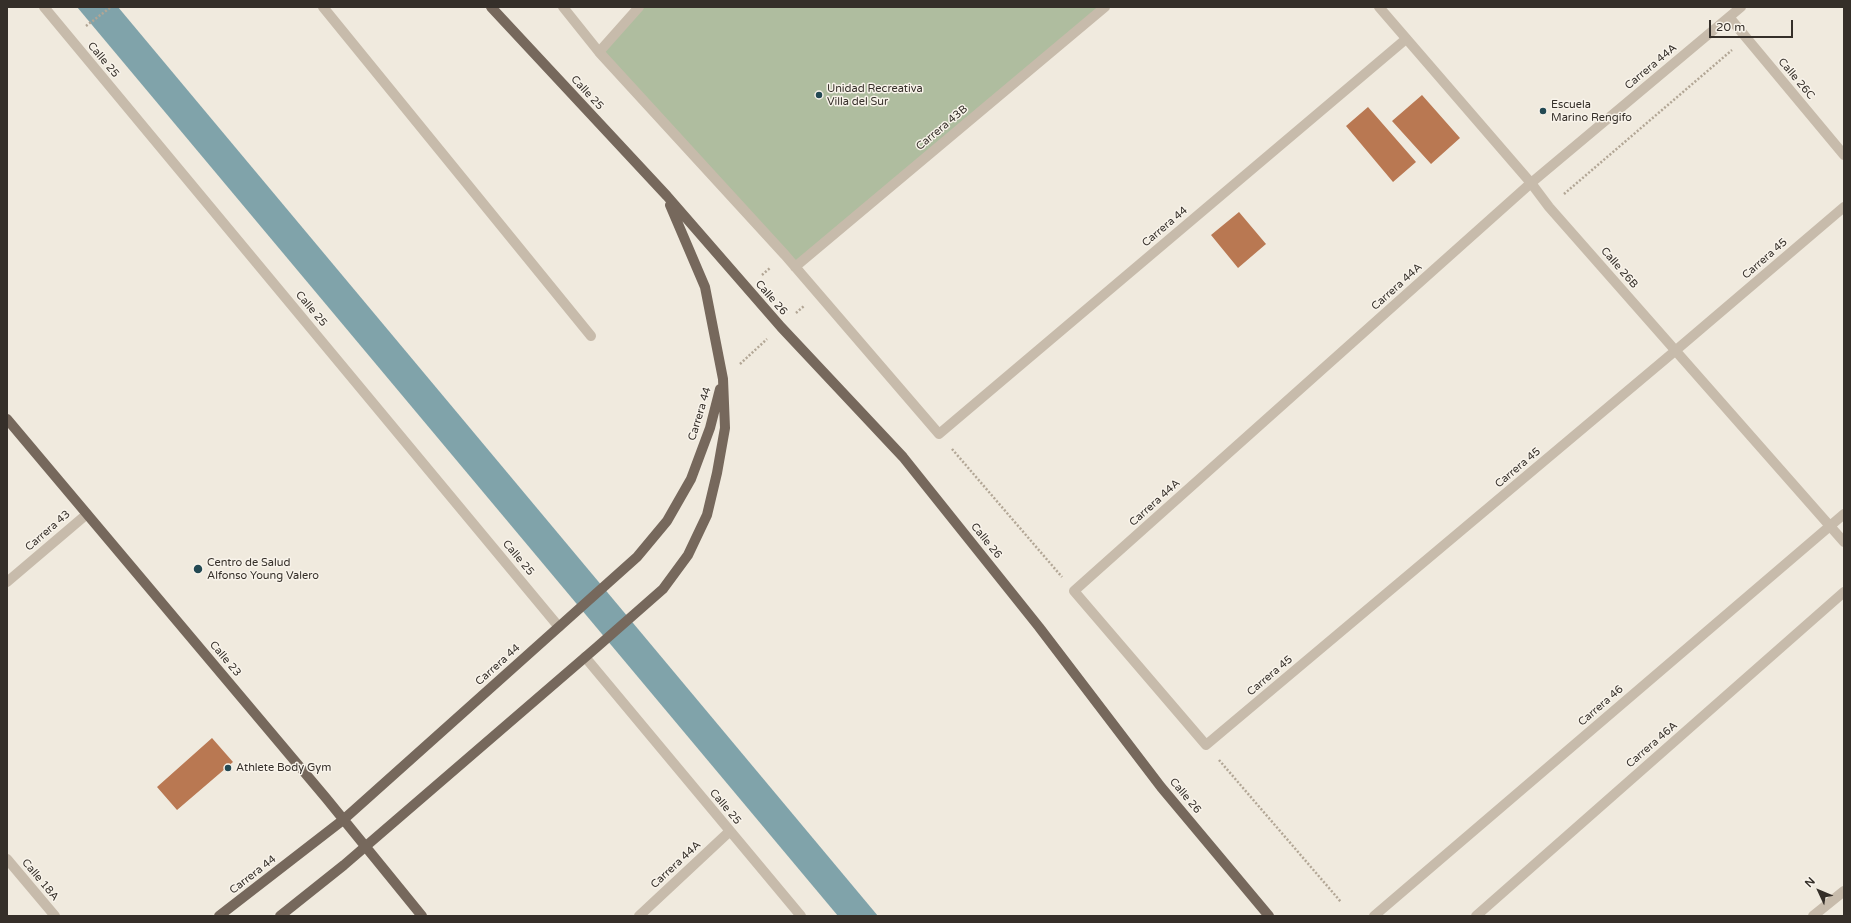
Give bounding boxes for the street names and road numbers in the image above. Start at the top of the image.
street label: Calle 25 [84,40,122,80]
street label: Carrera 44A [1622,42,1680,92]
street label: Calle 26C [1775,56,1817,102]
street label: Calle 25 [568,73,606,113]
street label: Carrera 43B [914,103,970,153]
street label: Carrera 44 [1140,204,1190,250]
street label: Carrera 45 [1740,236,1790,282]
street label: Calle 26B [1598,245,1640,291]
street label: Carrera 44A [1369,261,1425,313]
street label: Calle 26 [752,278,790,318]
street label: Calle 25 [292,289,330,329]
street label: Carrera 44 [686,386,714,442]
street label: Carrera 45 [1493,445,1543,491]
street label: Carrera 44A [1127,477,1183,529]
street label: Carrera 43 [23,508,73,554]
street label: Calle 26 [968,520,1004,562]
street label: Calle 25 [499,538,537,578]
street label: Calle 23 [206,639,244,679]
street label: Carrera 44 [473,642,523,688]
street label: Carrera 45 [1245,653,1295,699]
street label: Carrera 46 [1576,683,1626,729]
street label: Carrera 46A [1624,719,1680,771]
street label: Calle 26 [1166,776,1204,816]
street label: Calle 25 [706,787,744,827]
street label: Carrera 44A [648,838,704,892]
street label: Carrera 44 [227,853,279,897]
street label: Calle 18A [19,856,61,904]

